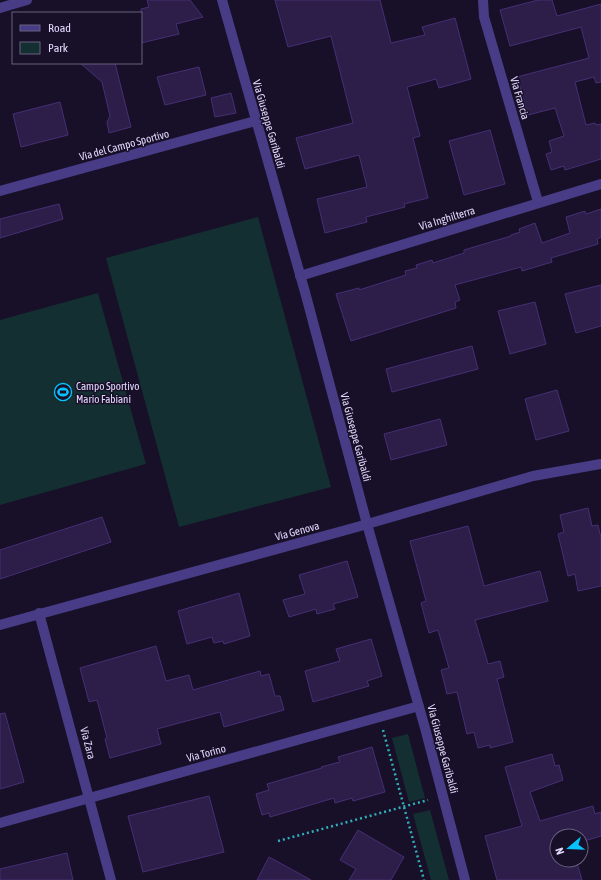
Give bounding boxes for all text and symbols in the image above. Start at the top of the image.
legend [12,12,142,64]
text: Road [48,21,71,35]
text: Park [48,41,69,55]
street label: Via Francia [508,75,532,121]
street label: Via Giuseppe Garibaldi [251,78,287,170]
street label: Via del Campo Sportivo [78,127,170,163]
street label: Via Inghilterra [418,204,476,232]
place label: Campo Sportivo Mario Fabiani [76,380,139,405]
sports icon: Campo Sportivo Mario Fabiani [53,382,73,402]
street label: Via Giuseppe Garibaldi [338,391,374,483]
street label: Via Genova [274,519,320,543]
street label: Via Giuseppe Garibaldi [425,703,461,795]
street label: Via Zara [78,726,98,760]
street label: Via Torino [185,742,227,764]
north arrow [549,828,589,868]
text: N [553,846,566,856]

